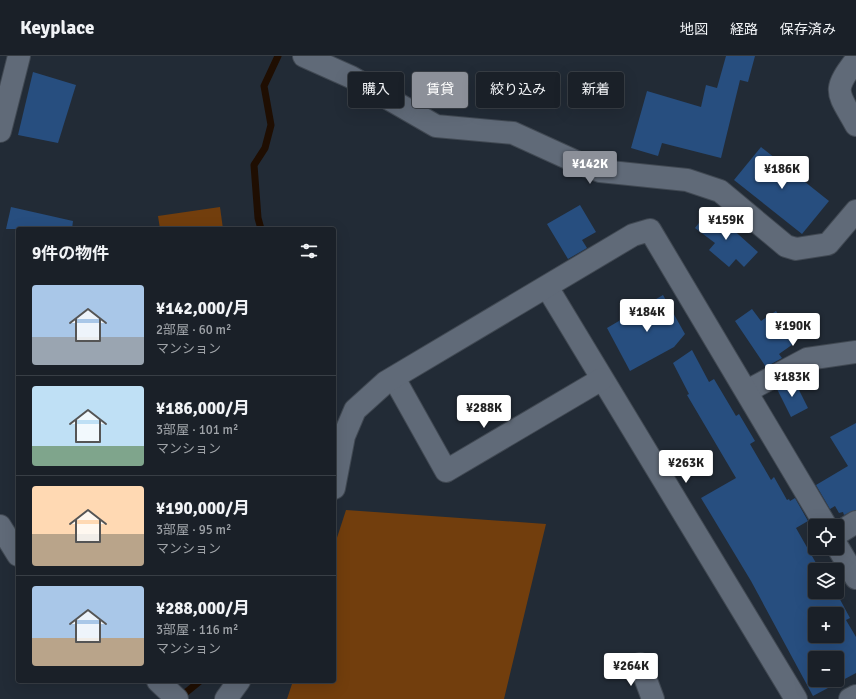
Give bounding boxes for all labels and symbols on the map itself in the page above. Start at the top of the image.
pin: ¥142K [562,151,618,185]
pin: ¥186K [754,156,810,190]
pin: ¥159K [698,207,754,241]
pin: ¥184K [619,299,675,333]
pin: ¥190K [765,313,821,347]
pin: ¥183K [764,364,820,398]
pin: ¥288K [456,395,512,429]
pin: ¥263K [658,450,714,484]
pin: ¥264K [603,653,659,687]

